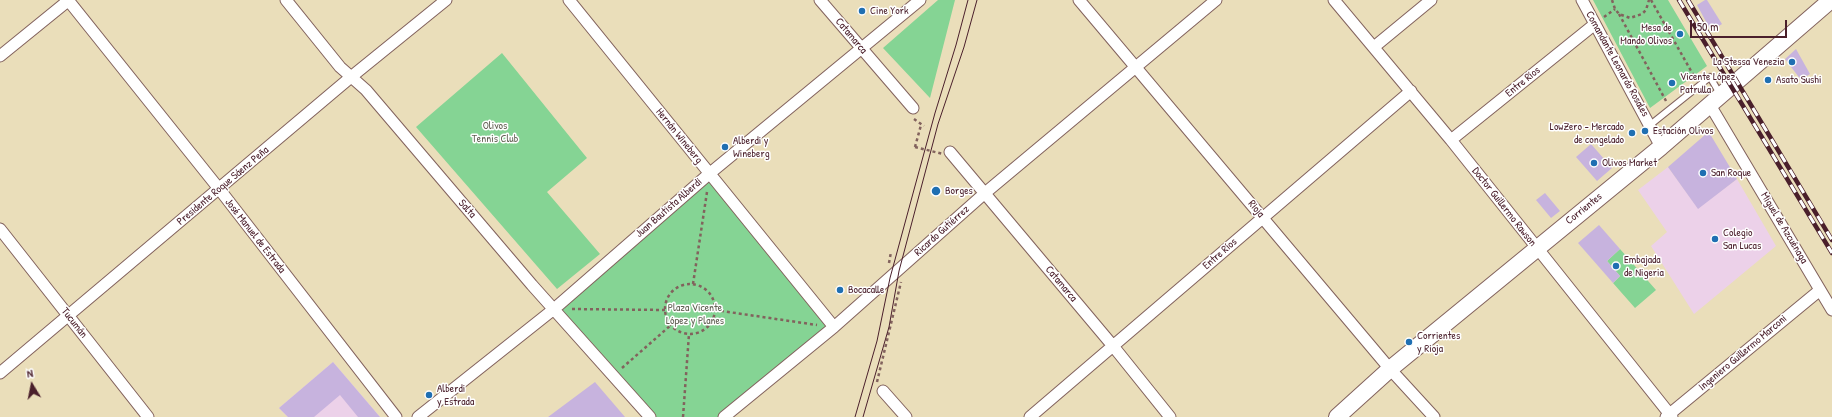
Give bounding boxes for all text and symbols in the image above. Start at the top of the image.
place label: Cine York [870,4,908,18]
marker: Cine York [857,6,867,16]
street label: Comandante Leonardo Rosales [1582,9,1652,119]
scale bar [1692,12,1789,38]
street label: Catamarca [832,15,870,57]
text: 50 m [1697,18,1718,35]
place label: Mesa de Mando Olivos [1620,21,1672,47]
marker: Mesa de Mando Olivos [1675,29,1685,39]
place label: La Stessa Venezia [1713,55,1784,69]
marker: La Stessa Venezia [1787,57,1797,67]
street label: Entre Ríos [1503,64,1543,100]
place label: Vicente López Patrulla [1680,70,1735,96]
place label: Asato Sushi [1776,73,1821,87]
marker: Asato Sushi [1763,75,1773,85]
marker: Vicente López Patrulla [1667,78,1677,88]
street label: Hernán Wineberg [653,106,705,166]
park label: Olivos Tennis Club [472,119,518,145]
place label: LowZero - Mercado de congelado [1550,120,1624,146]
place label: Estación Olivos [1653,124,1713,138]
marker: Estación Olivos [1640,126,1650,136]
marker: LowZero - Mercado de congelado [1627,128,1637,138]
place label: Alberdi y Wineberg [733,134,770,160]
marker: Alberdi y Wineberg [720,142,730,152]
street label: Presidente Roque Sáenz Peña [174,144,272,228]
place label: Olivos Market [1602,156,1657,170]
marker: Olivos Market [1589,158,1599,168]
street label: Doctor Guillermo Rawson [1469,165,1539,249]
place label: San Roque [1711,166,1751,180]
marker: San Roque [1698,168,1708,178]
street label: Juan Bautista Alberdi [633,176,705,240]
place label: Borges [945,184,973,198]
marker: Borges [930,185,942,197]
street label: Corrientes [1563,190,1605,228]
street label: Miguel de Azcuénaga [1757,190,1811,266]
street label: José Manuel de Estrada [222,196,288,276]
street label: Salta [455,197,479,221]
street label: Rioja [1245,198,1267,220]
street label: Ricardo Gutiérrez [912,203,972,259]
place label: Colegio San Lucas [1723,226,1761,252]
marker: Colegio San Lucas [1710,234,1720,244]
street label: Entre Ríos [1200,236,1240,272]
place label: Embajada de Nigeria [1624,253,1664,279]
marker: Embajada de Nigeria [1611,261,1621,271]
street label: Catamarca [1042,263,1080,305]
place label: Bocacalle [848,283,884,297]
marker: Bocacalle [835,285,845,295]
park label: Plaza Vicente López y Planes [666,301,724,327]
street label: Tucumán [58,305,90,341]
street label: Ingeniero Guillermo Marconi [1696,312,1790,394]
place label: Corrientes y Rioja [1417,329,1460,355]
marker: Corrientes y Rioja [1404,337,1414,347]
north arrow [12,365,52,405]
text: N [26,366,34,381]
place label: Alberdi y Estrada [437,382,474,408]
marker: Alberdi y Estrada [424,390,434,400]

